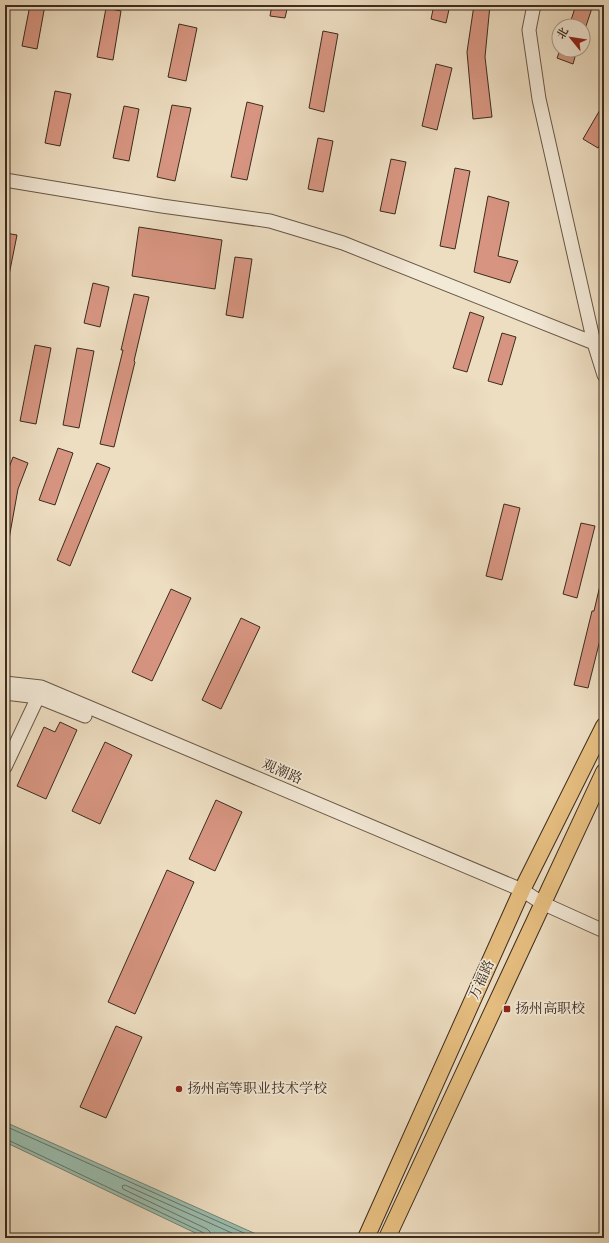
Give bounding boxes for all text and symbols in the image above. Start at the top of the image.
north arrow [551,18,591,58]
text: 北 [554,25,572,42]
street label: 观潮路 [259,756,305,788]
street label: 万福路 [465,957,499,1003]
place label: 扬州高职校 [515,1000,585,1018]
marker: 扬州高职校 [502,1004,512,1014]
place label: 扬州高等职业技术学校 [187,1080,327,1098]
marker: 扬州高等职业技术学校 [174,1084,184,1094]

